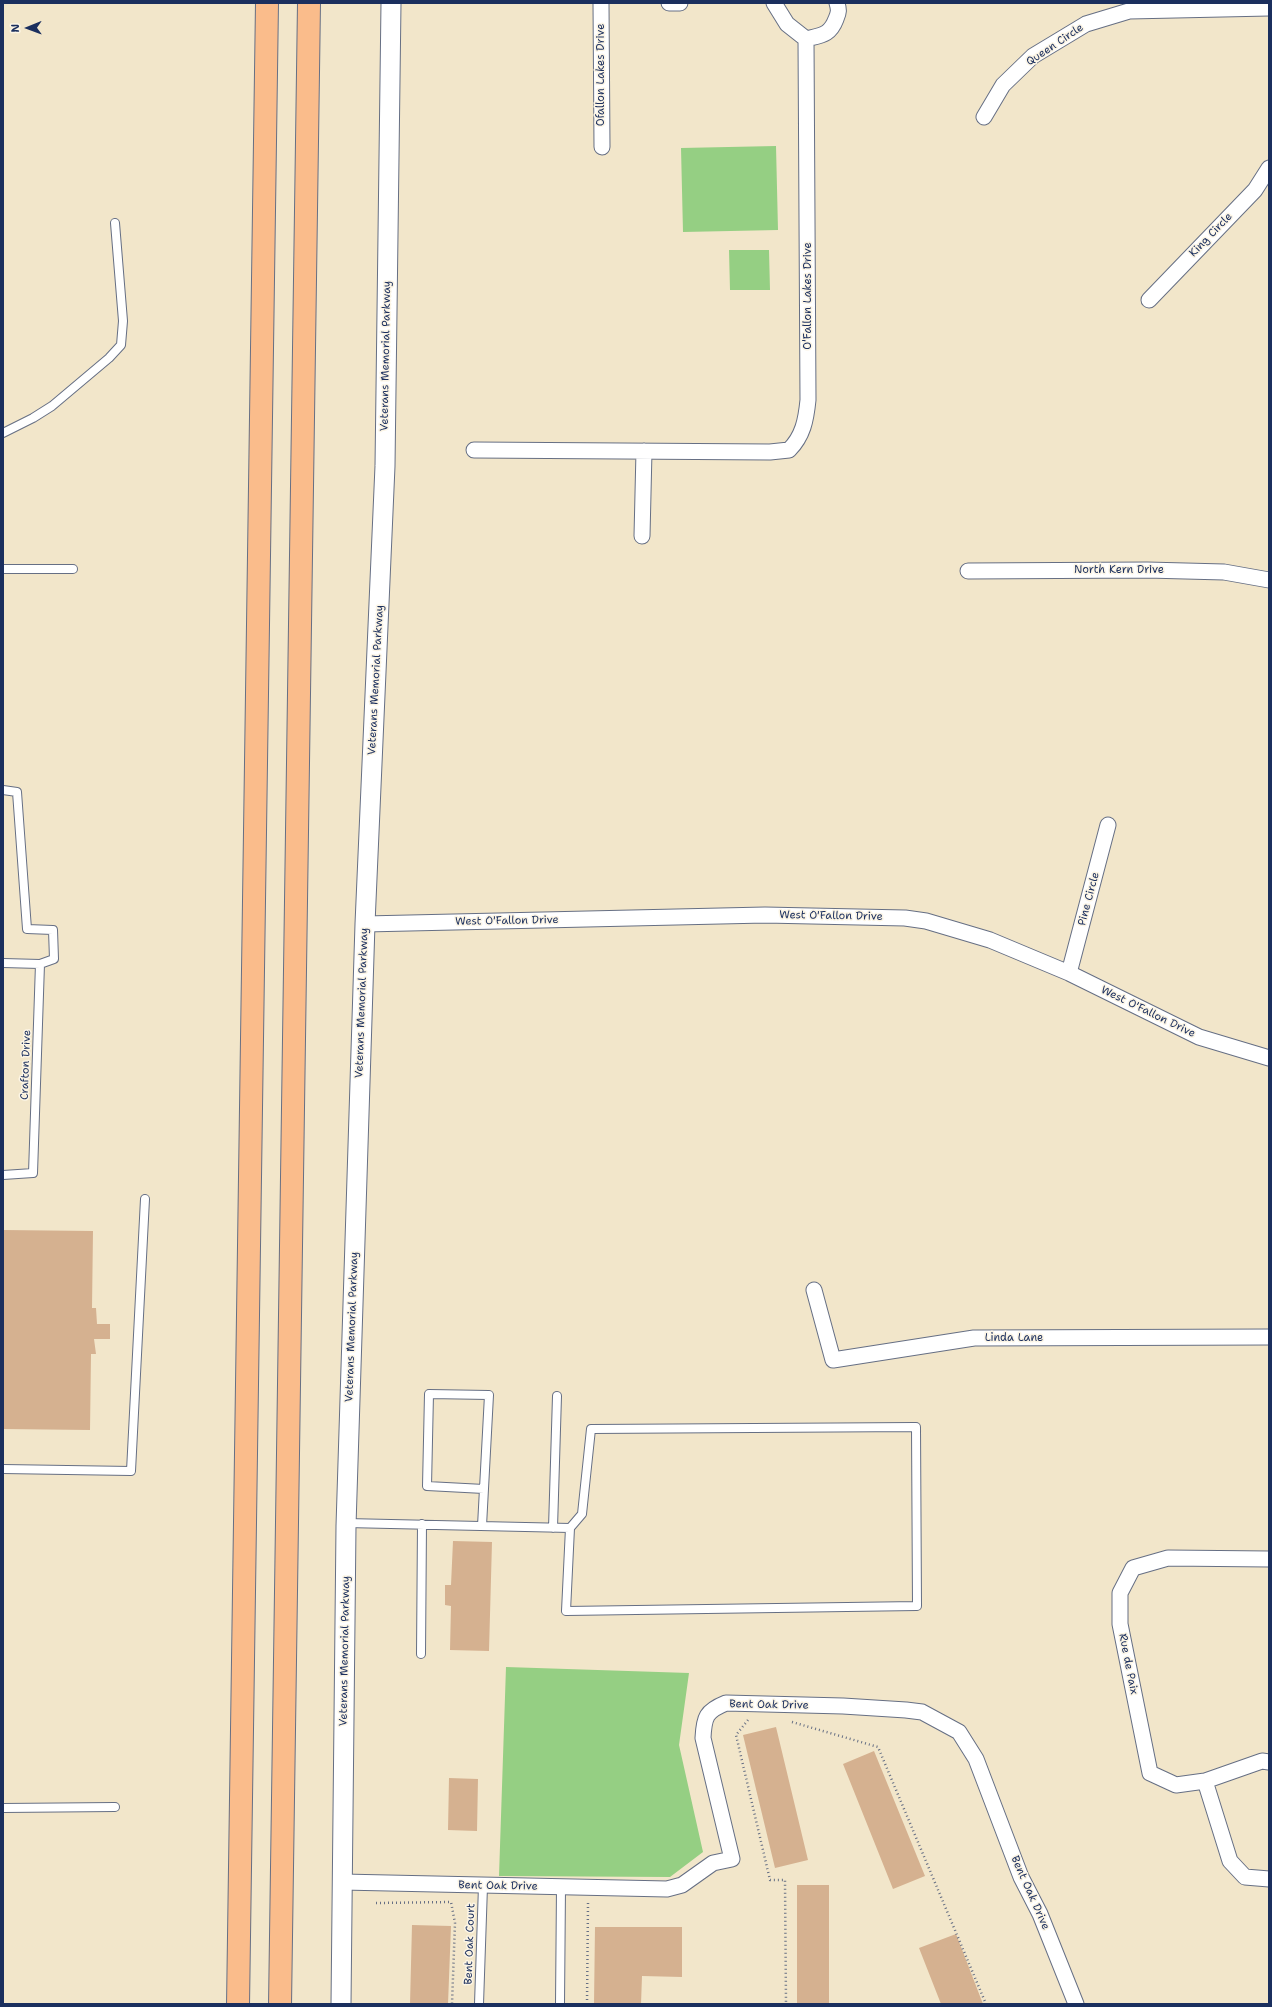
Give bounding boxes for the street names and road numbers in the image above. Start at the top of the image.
street label: Queen Circle [1024,21,1086,69]
street label: Ofallon Lakes Drive [594,24,608,126]
street label: King Circle [1187,210,1235,260]
street label: O'Fallon Lakes Drive [801,242,815,350]
street label: Veterans Memorial Parkway [378,281,394,431]
street label: North Kern Drive [1074,563,1164,577]
street label: Veterans Memorial Parkway [365,605,387,755]
street label: Pine Circle [1076,871,1102,927]
street label: West O'Fallon Drive [779,908,883,924]
street label: West O'Fallon Drive [455,913,559,929]
street label: Veterans Memorial Parkway [353,928,371,1078]
street label: West O'Fallon Drive [1099,983,1197,1041]
street label: Crafton Drive [18,1030,34,1100]
street label: Veterans Memorial Parkway [343,1252,361,1402]
street label: Linda Lane [985,1331,1043,1345]
street label: Veterans Memorial Parkway [337,1576,353,1726]
street label: Rue de Paix [1116,1632,1140,1696]
street label: Bent Oak Drive [729,1698,809,1712]
street label: Bent Oak Drive [1008,1854,1052,1932]
street label: Bent Oak Drive [458,1879,538,1893]
street label: Bent Oak Court [462,1903,478,1985]

